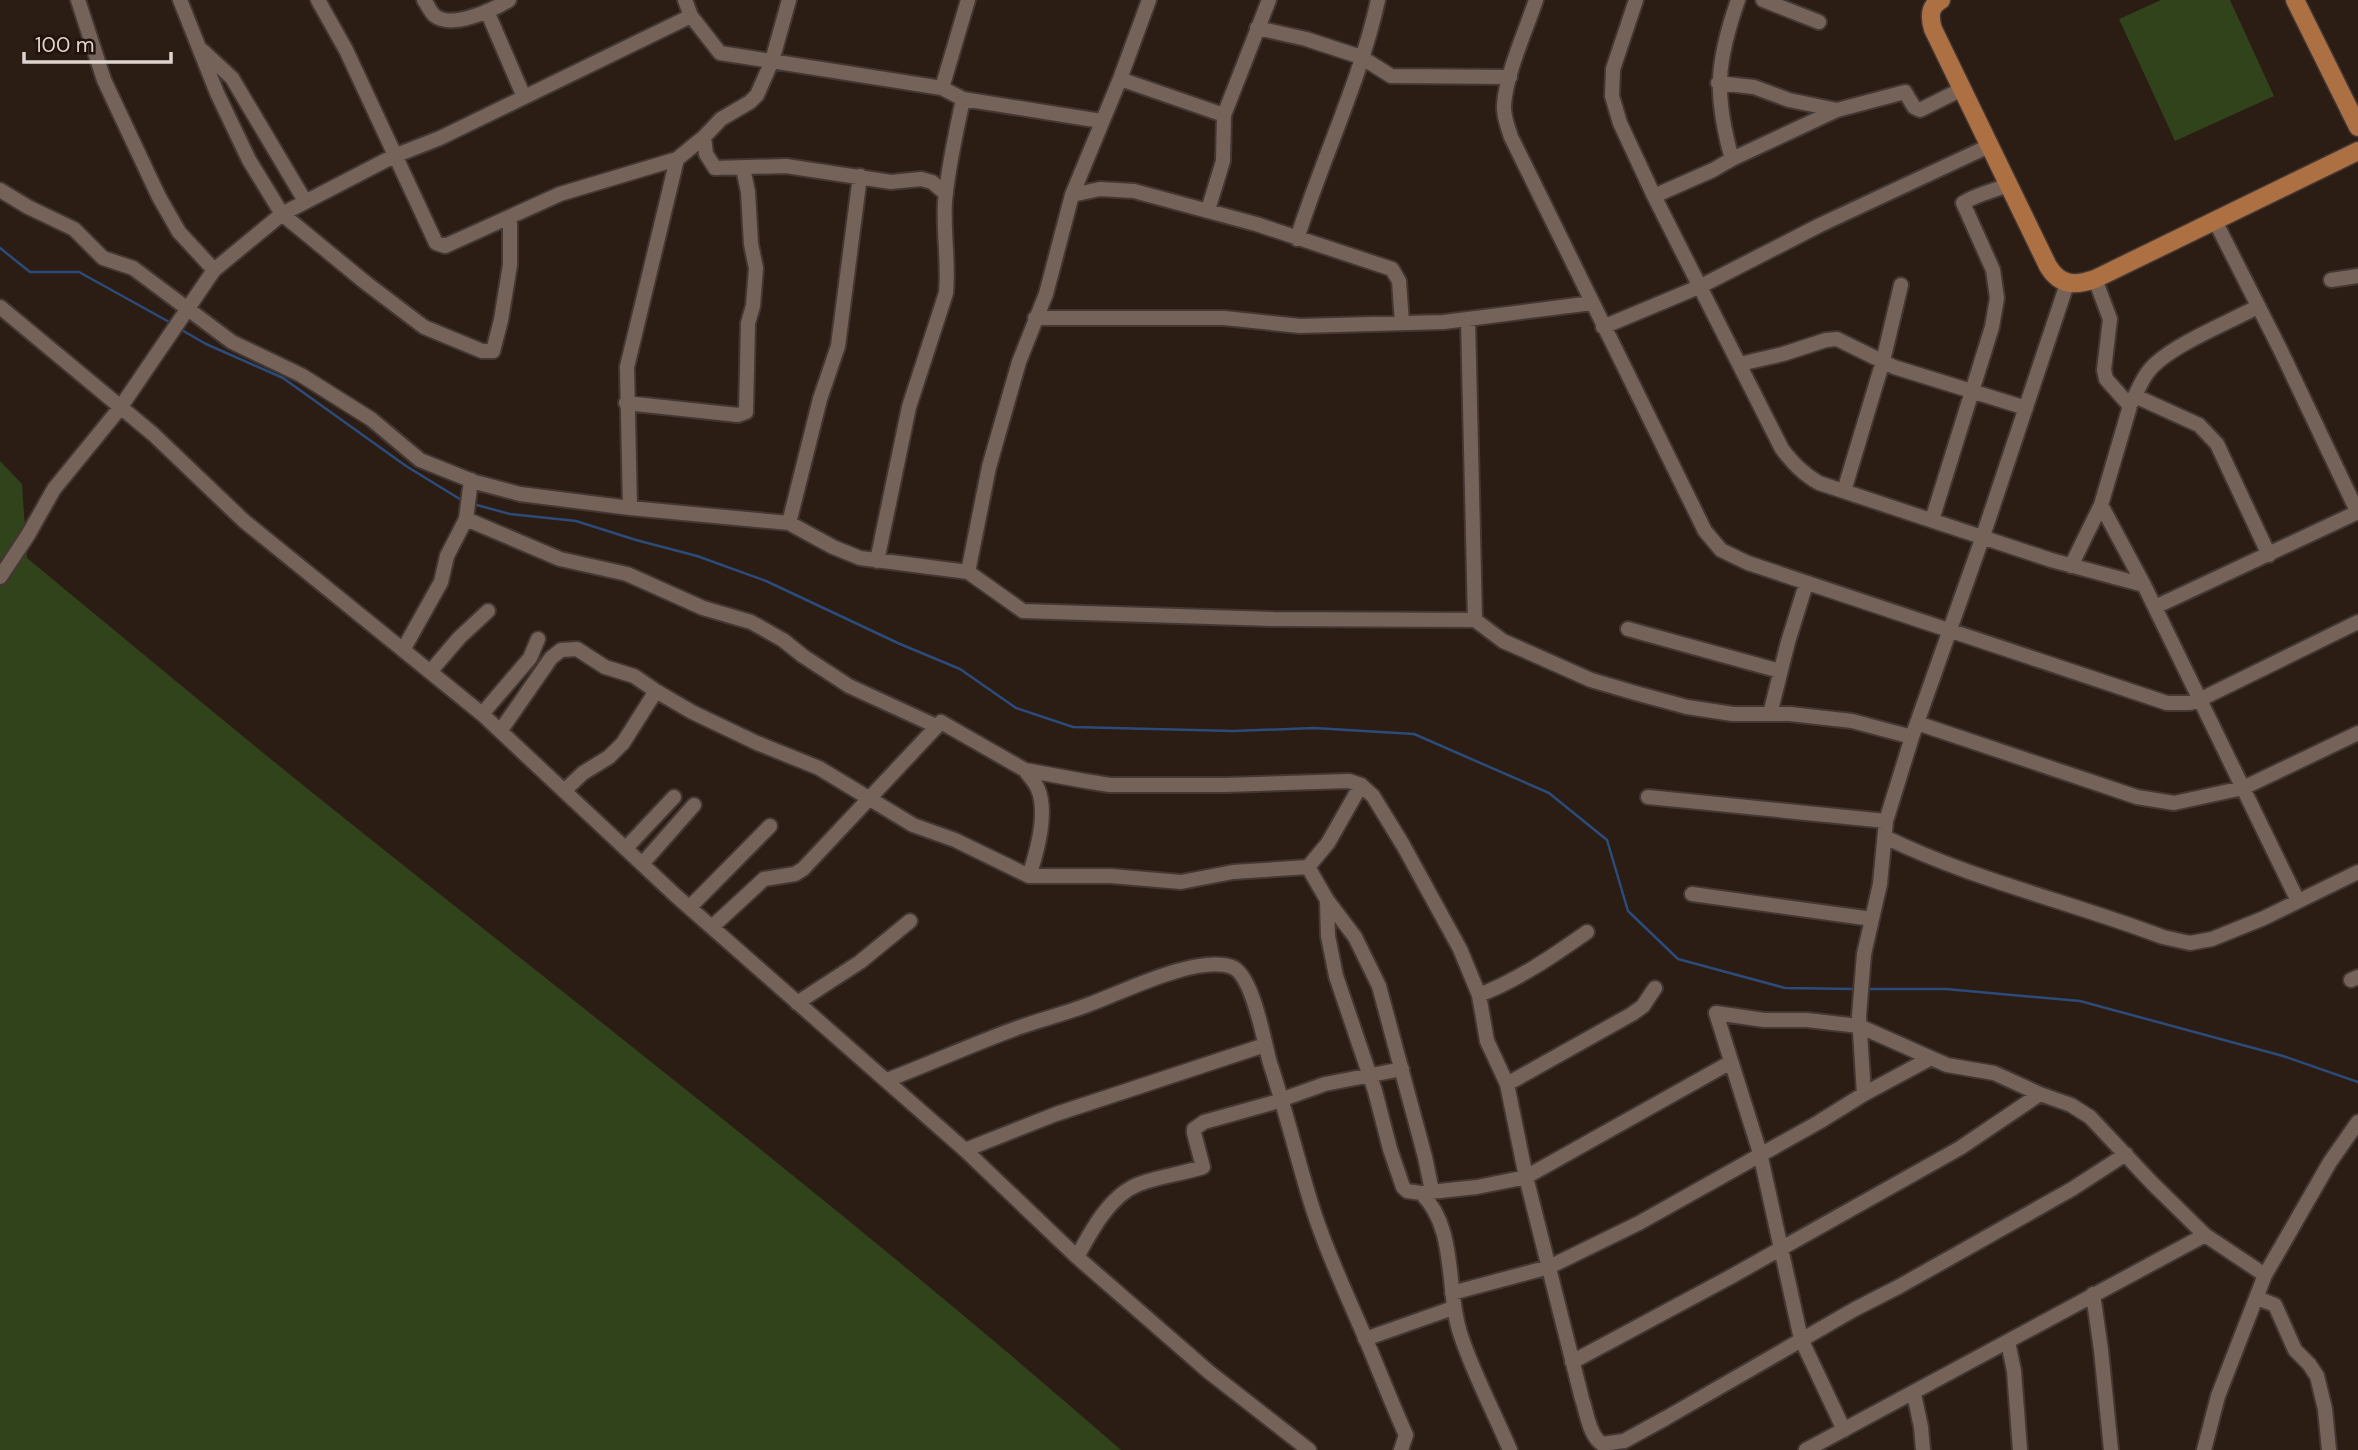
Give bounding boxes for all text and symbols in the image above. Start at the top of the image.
scale bar [24,21,172,65]
text: 100 m [35,31,95,59]

